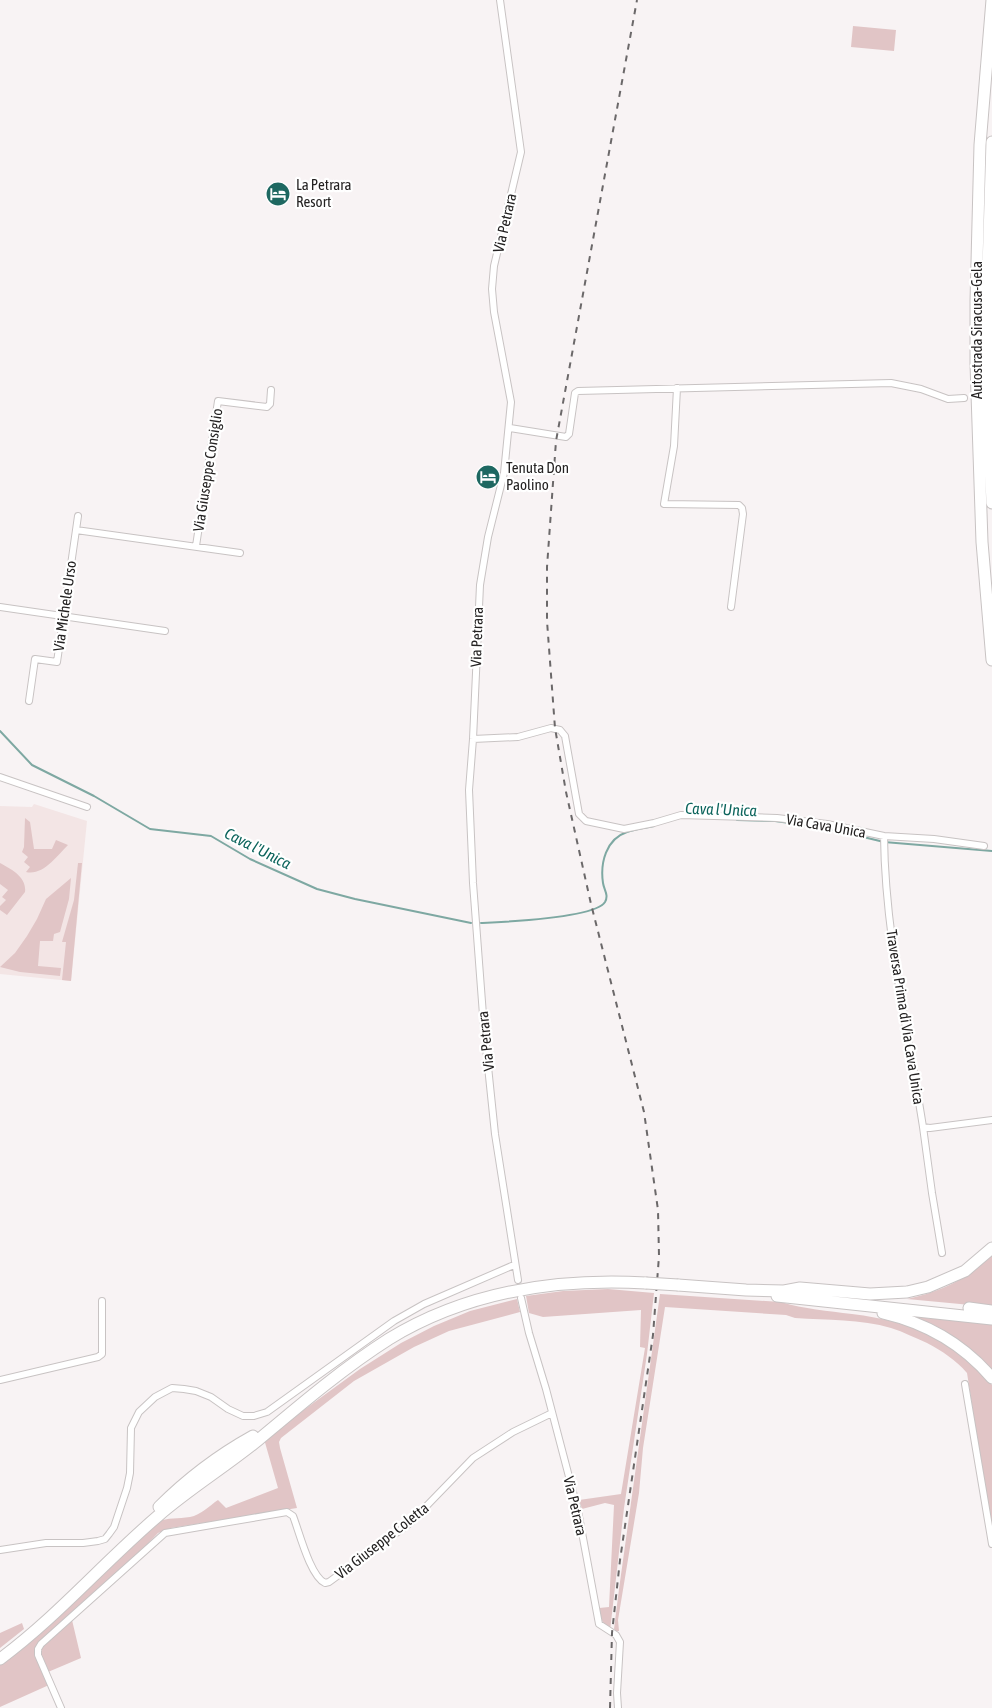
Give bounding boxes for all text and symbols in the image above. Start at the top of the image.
place label: La Petrara Resort [296,176,351,210]
hotel icon: La Petrara Resort [265,181,291,207]
street label: Via Petrara [489,192,520,254]
street label: Autostrada Siracusa-Gela [968,261,985,399]
street label: Via Giuseppe Consiglio [189,407,226,533]
place label: Tenuta Don Paolino [506,459,569,493]
hotel icon: Tenuta Don Paolino [475,464,501,490]
street label: Via Michele Urso [50,560,79,652]
street label: Via Petrara [467,607,486,667]
water label: Cava l'Unica [685,799,758,819]
street label: Via Cava Unica [785,810,867,841]
water label: Cava l'Unica [222,824,295,873]
street label: Traversa Prima di Via Cava Unica [883,928,928,1106]
street label: Via Petrara [474,1010,497,1072]
street label: Via Petrara [560,1475,591,1537]
street label: Via Giuseppe Coletta [332,1499,432,1582]

